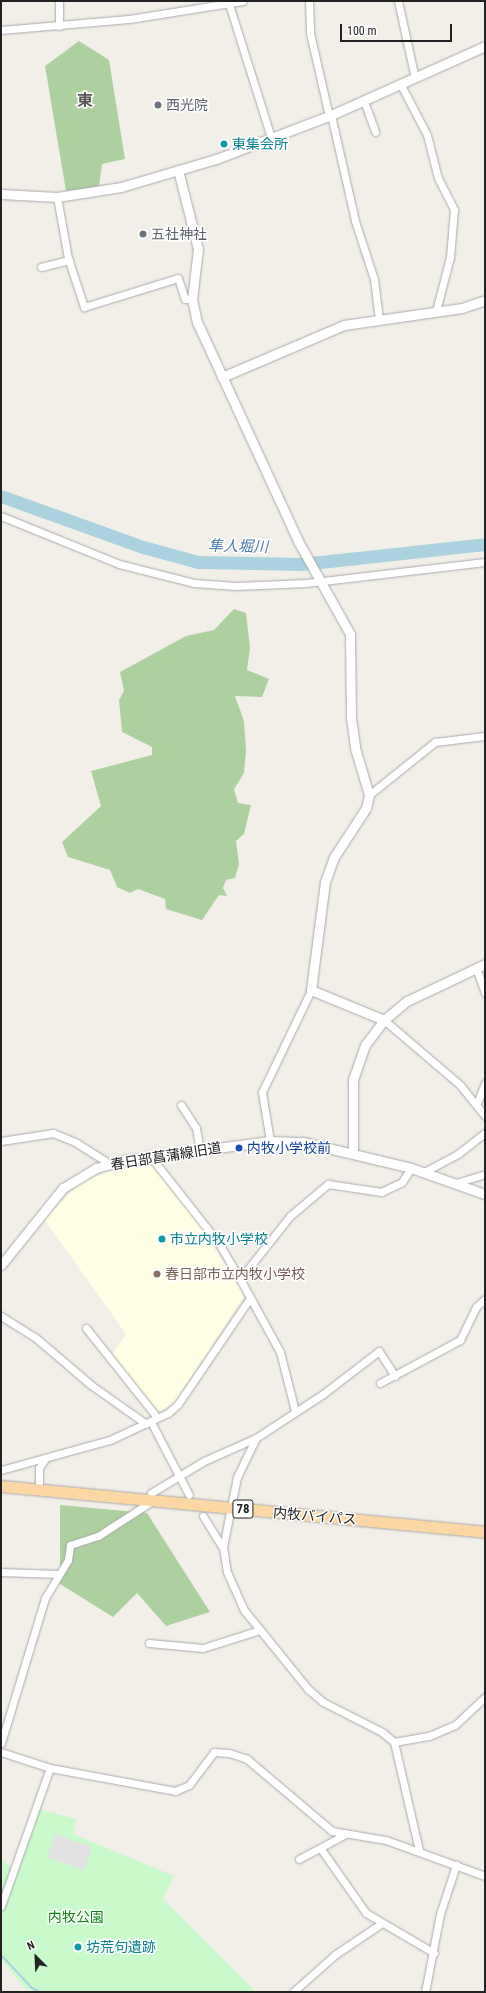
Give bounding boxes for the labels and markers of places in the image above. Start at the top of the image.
place label: 西光院 [166,97,208,113]
marker: 西光院 [153,100,163,110]
place label: 東集会所 [232,136,288,152]
marker: 東集会所 [219,139,229,149]
place label: 五社神社 [151,226,207,242]
marker: 五社神社 [138,229,148,239]
place label: 内牧小学校前 [247,1140,331,1156]
marker: 内牧小学校前 [234,1143,244,1153]
place label: 市立内牧小学校 [170,1231,268,1247]
marker: 市立内牧小学校 [157,1234,167,1244]
place label: 春日部市立内牧小学校 [165,1266,305,1282]
marker: 春日部市立内牧小学校 [152,1269,162,1279]
place label: 坊荒句遺跡 [86,1939,156,1955]
marker: 坊荒句遺跡 [73,1942,83,1952]

